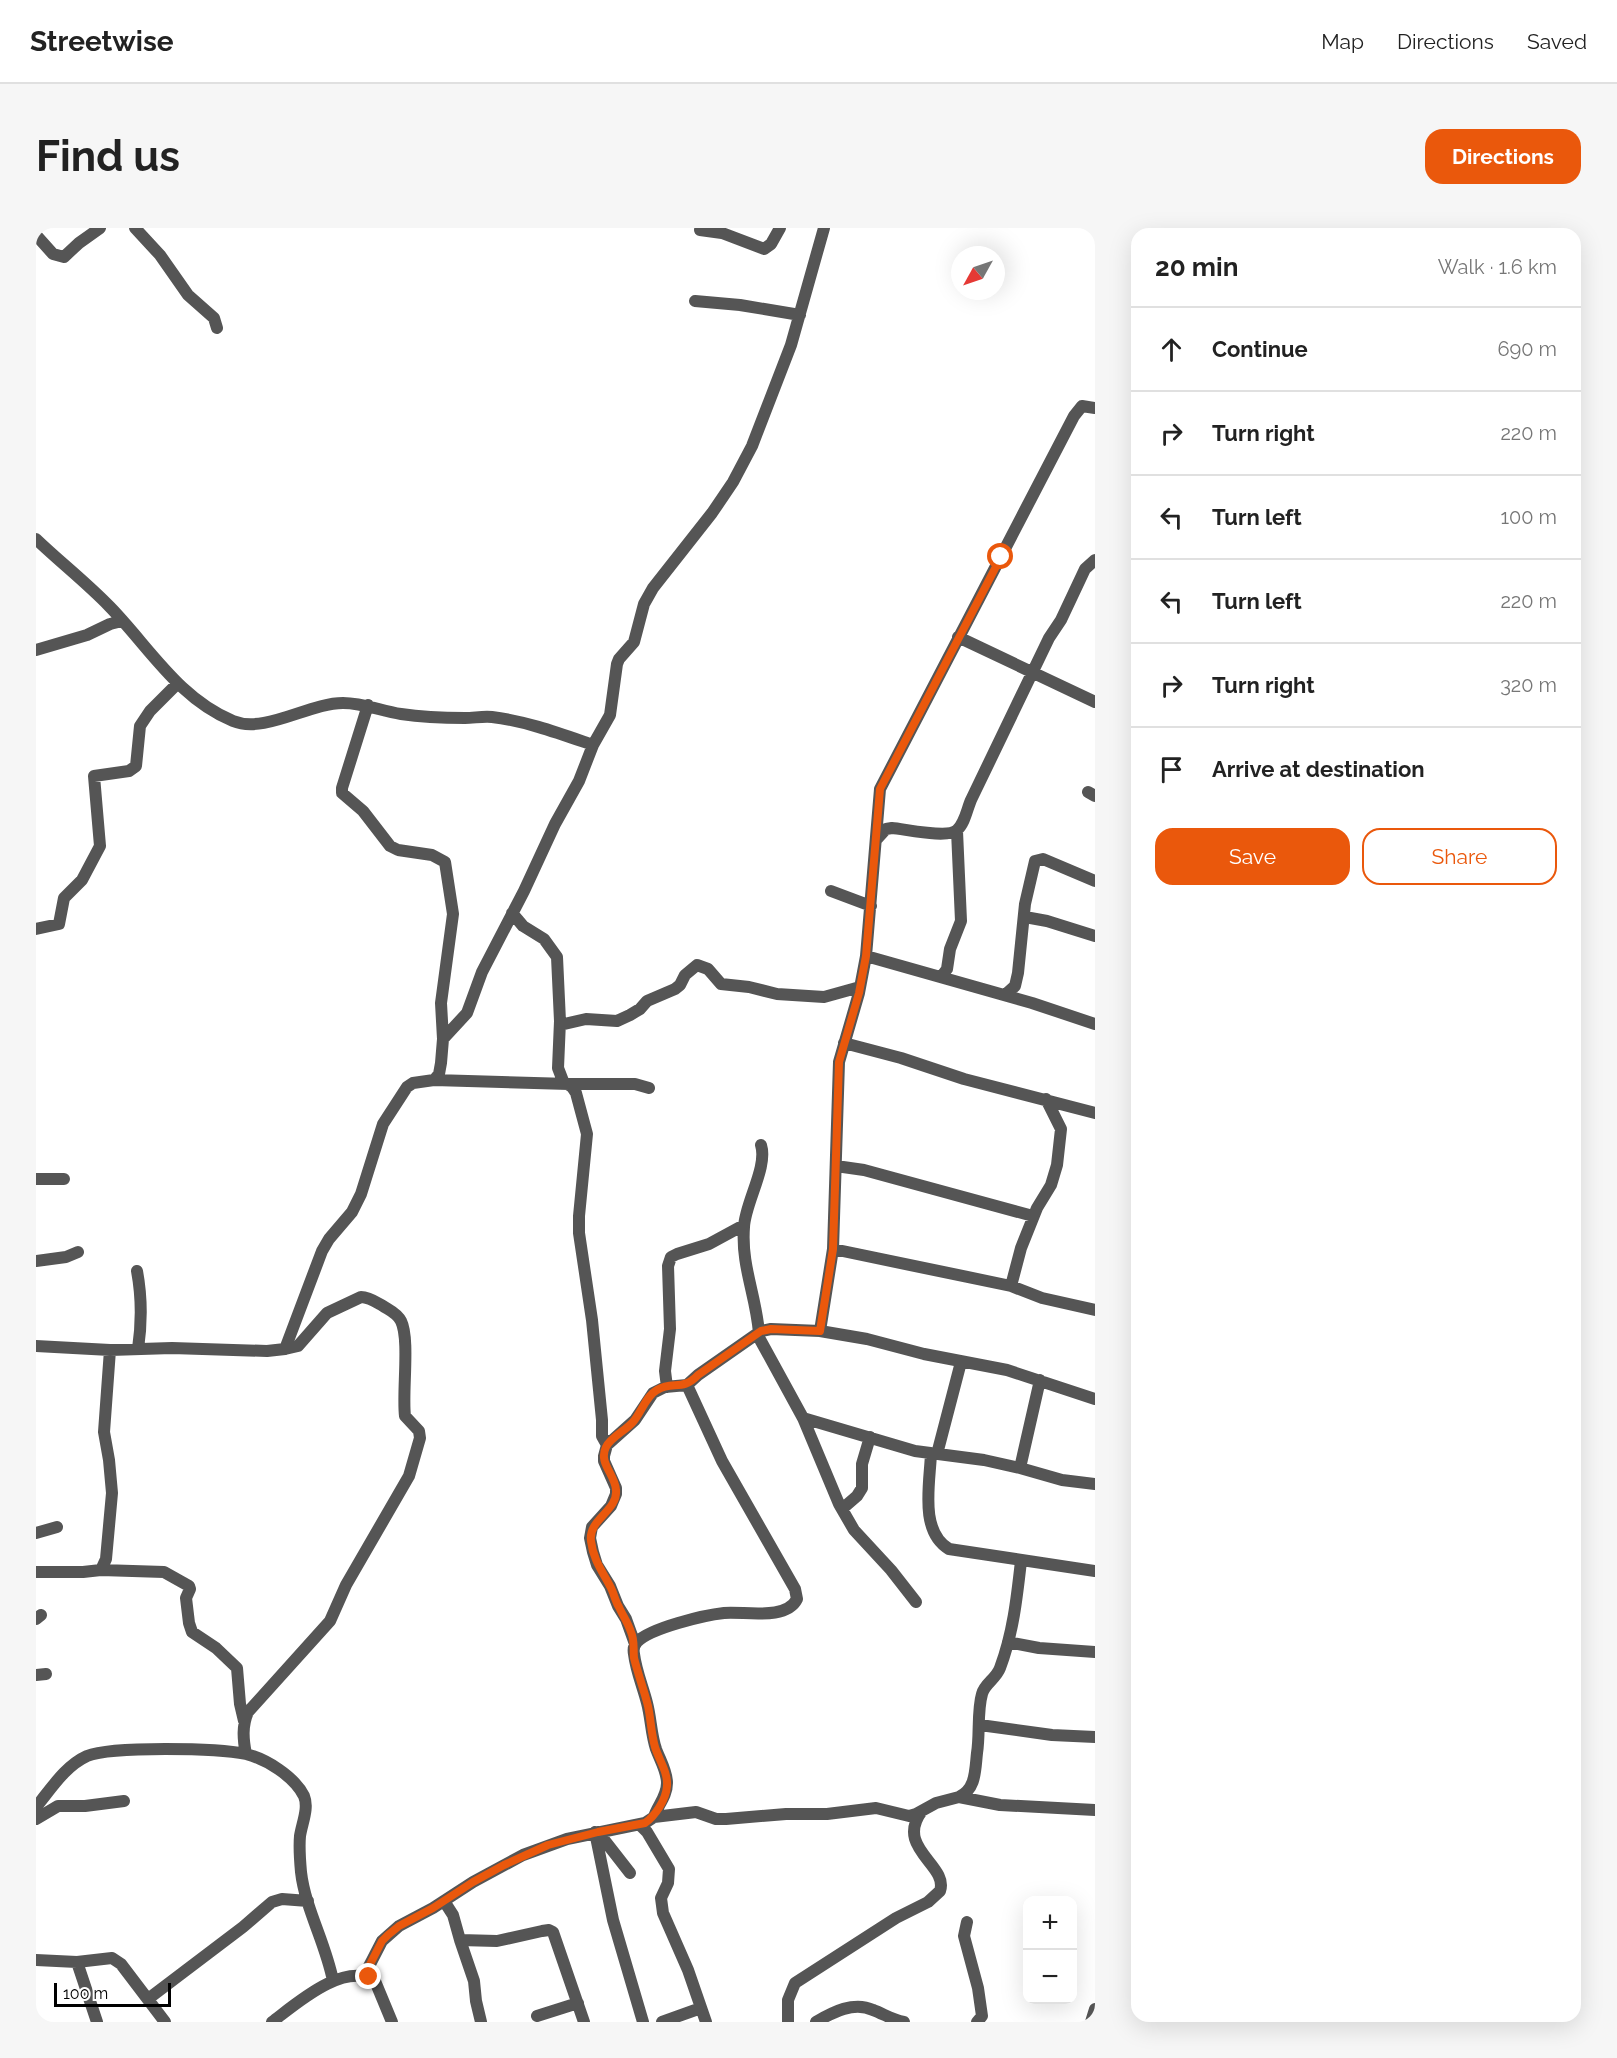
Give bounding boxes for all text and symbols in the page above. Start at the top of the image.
text: Streetwise [30,25,174,58]
text: Map [1321,29,1364,54]
text: Directions [1397,29,1494,54]
text: Saved [1527,29,1587,54]
button: Directions [1425,129,1581,184]
text: Find us [36,132,180,181]
north arrow [951,246,1005,300]
text: 20 min [1155,252,1238,282]
text: Walk · 1.6 km [1438,255,1557,279]
icon: ahead [1155,333,1188,366]
text: Continue [1212,336,1308,362]
text: 690 m [1498,337,1557,361]
icon: right [1155,417,1188,450]
text: Turn right [1212,420,1315,446]
text: 220 m [1500,421,1557,445]
icon: left [1155,501,1188,534]
text: Turn left [1212,504,1302,530]
text: 100 m [1500,505,1557,529]
route start [987,543,1013,569]
icon: left [1155,585,1188,618]
text: Turn left [1212,588,1302,614]
text: 220 m [1500,589,1557,613]
icon: right [1155,669,1188,702]
text: Turn right [1212,672,1315,698]
text: 320 m [1500,673,1557,697]
icon: arrive [1155,753,1188,786]
text: Arrive at destination [1212,756,1425,782]
button: Save [1155,828,1350,885]
button: Share [1362,828,1557,885]
map controls [1023,1896,1077,2004]
button: + [1023,1896,1077,1950]
button: − [1023,1950,1077,2004]
route end [355,1963,381,1989]
scale bar [54,1980,171,2008]
text: 100 m [63,1984,108,2003]

